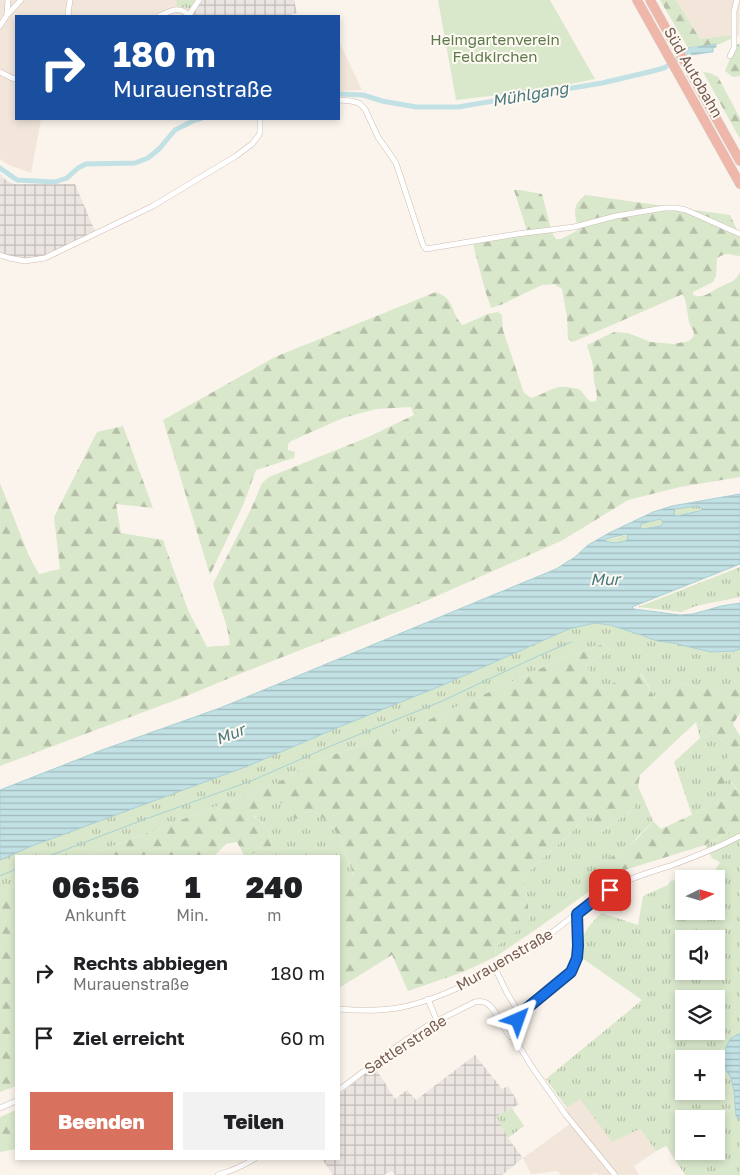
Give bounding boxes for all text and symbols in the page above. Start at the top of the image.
street label: Süd Autobahn [661,23,727,121]
park label: Heimgartenverein Feldkirchen [430,30,560,65]
text: 180 m [113,33,216,75]
icon: right [30,35,95,100]
text: Murauenstraße [113,75,272,102]
water label: Mühlgang [490,77,571,111]
water label: Mur [590,569,623,589]
water label: Mur [212,718,250,749]
text: 06:56 [52,869,139,905]
text: 1 [185,869,200,905]
text: 240 [246,869,303,905]
pin [589,869,631,911]
north arrow [675,870,725,920]
map controls [675,870,725,1160]
icon: arrive [596,876,624,904]
text: Ankunft [65,905,126,925]
text: Min. [176,905,209,925]
text: m [267,905,282,925]
street label: Murauenstraße [452,924,556,994]
button: sound [675,930,725,980]
text: Rechts abbiegen [73,951,228,974]
icon: right [30,959,58,987]
text: 180 m [271,961,325,984]
text: Murauenstraße [73,974,189,994]
button: layers [675,990,725,1040]
position arrow [491,993,543,1045]
street label: Sattlerstraße [360,1011,450,1077]
icon: arrive [30,1024,58,1052]
text: Ziel erreicht [73,1026,185,1049]
text: 60 m [280,1026,325,1049]
button: + [675,1050,725,1100]
button: Beenden [30,1092,173,1150]
button: Teilen [183,1092,325,1150]
button: − [675,1110,725,1160]

